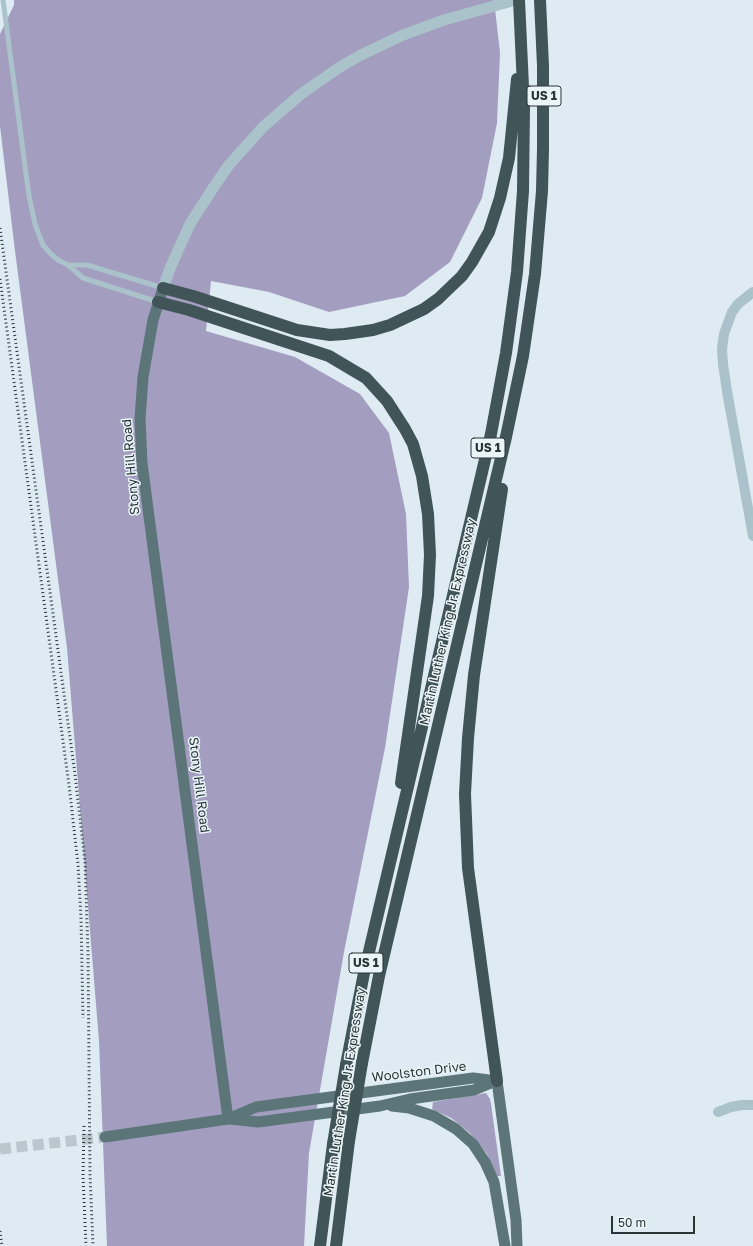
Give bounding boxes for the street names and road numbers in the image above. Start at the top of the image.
road number: US 1 [527,86,561,106]
street label: Stony Hill Road [119,418,143,516]
road number: US 1 [471,438,505,458]
street label: Martin Luther King Jr. Expressway [417,517,479,727]
street label: Stony Hill Road [185,736,213,834]
road number: US 1 [349,953,383,973]
street label: Martin Luther King Jr. Expressway [321,986,369,1198]
street label: Woolston Drive [371,1058,467,1086]

